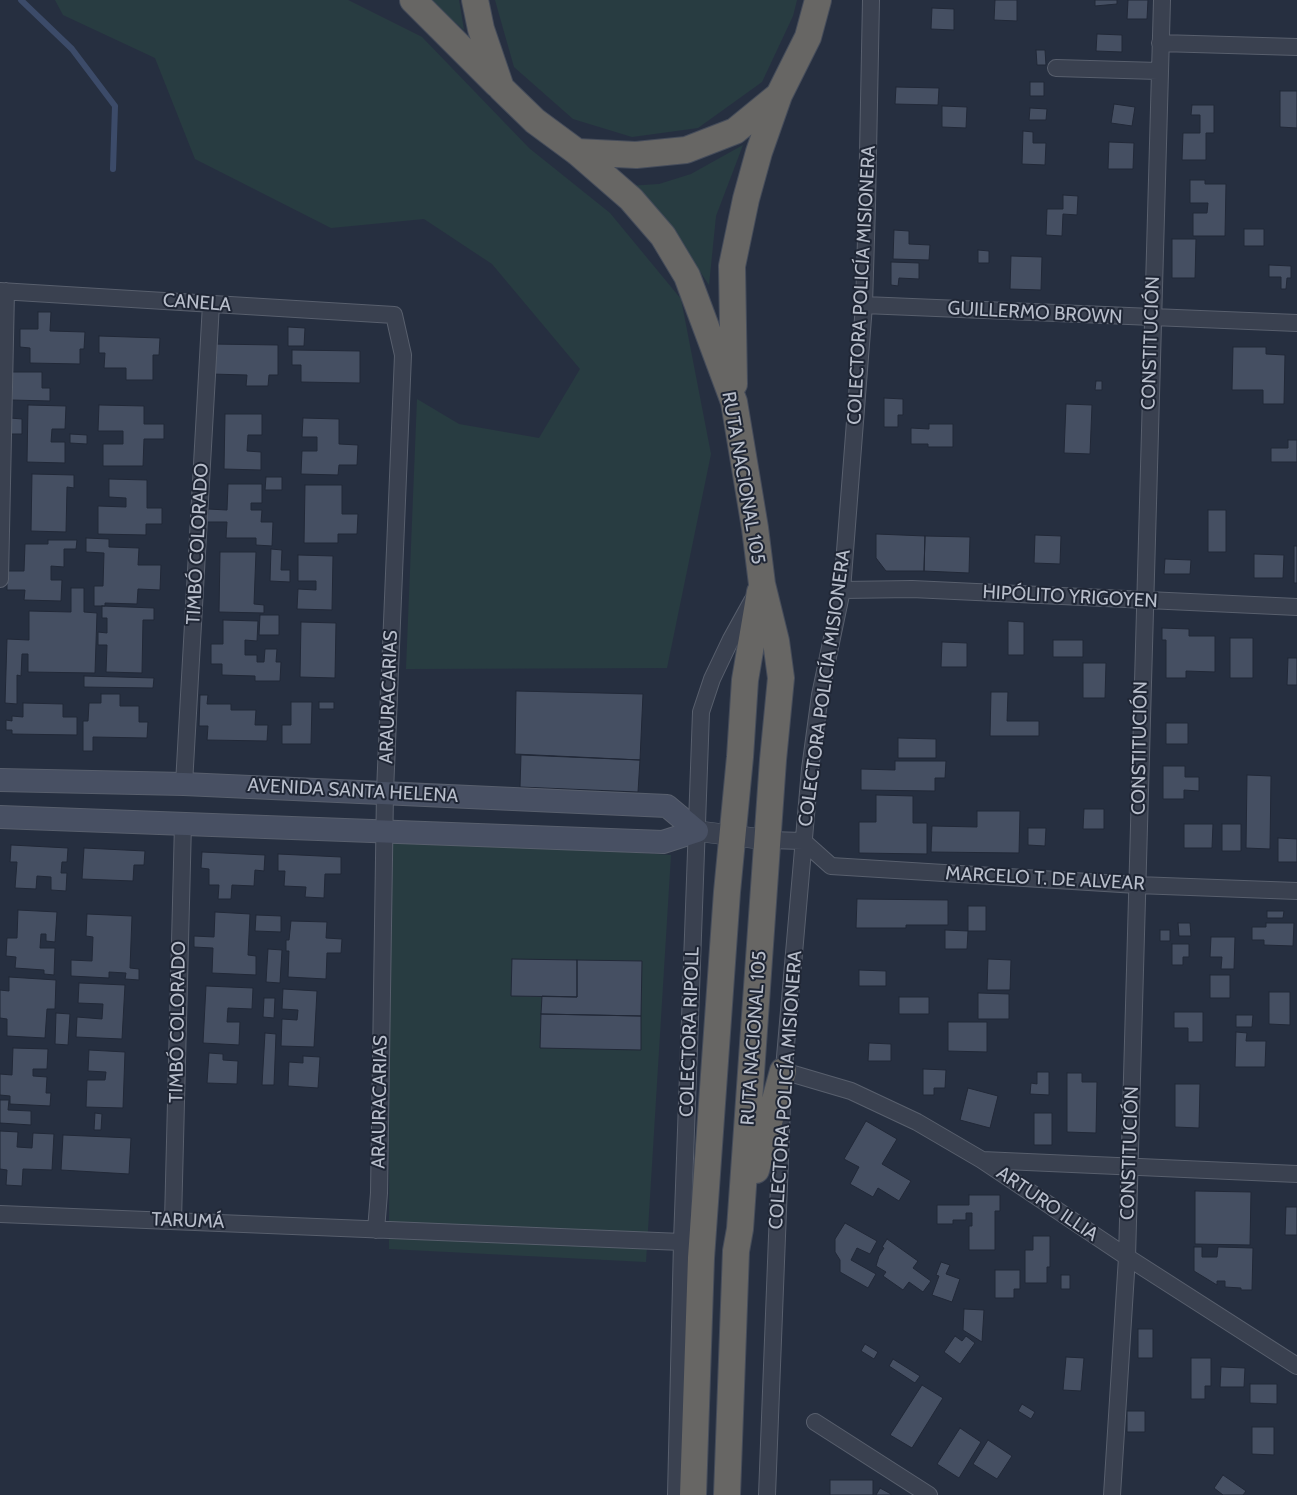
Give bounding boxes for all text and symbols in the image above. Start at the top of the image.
street label: COLECTORA POLICÍA MISIONERA [843,145,881,425]
street label: CONSTITUCIÓN [1137,276,1165,410]
street label: CANELA [162,289,232,317]
street label: GUILLERMO BROWN [947,297,1123,329]
street label: RUTA NACIONAL 105 [717,390,769,566]
street label: TIMBÓ COLORADO [182,463,214,625]
street label: COLECTORA POLICÍA MISIONERA [794,548,856,828]
street label: HIPÓLITO YRIGOYEN [982,581,1158,613]
street label: ARAURACARIAS [375,630,403,764]
street label: CONSTITUCIÓN [1127,681,1153,815]
street label: AVENIDA SANTA HELENA [247,774,459,808]
street label: MARCELO T. DE ALVEAR [945,862,1145,896]
street label: TIMBÓ COLORADO [165,941,191,1103]
street label: COLECTORA RIPOLL [676,947,704,1117]
street label: RUTA NACIONAL 105 [737,950,771,1126]
street label: COLECTORA POLICÍA MISIONERA [765,950,807,1230]
street label: ARAURACARIAS [367,1035,393,1169]
street label: CONSTITUCIÓN [1116,1086,1144,1220]
street label: ARTURO ILLIA [992,1162,1102,1246]
street label: TARUMÁ [151,1208,225,1234]

